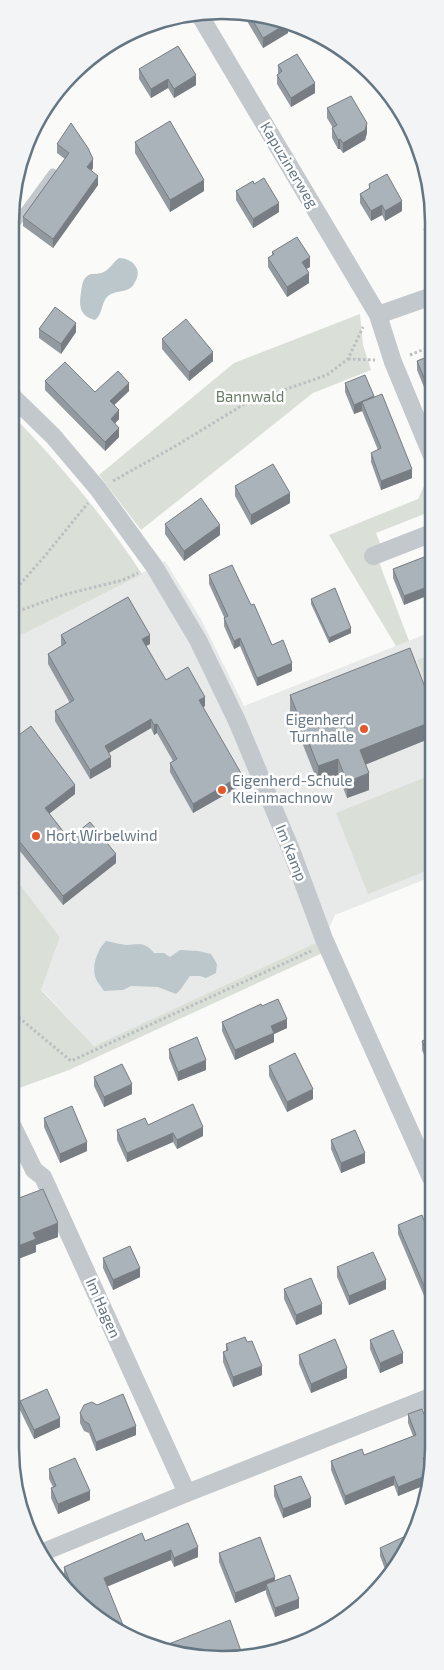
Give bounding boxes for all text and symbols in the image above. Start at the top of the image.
street label: Kapuzinerweg [257,118,323,211]
park label: Bannwald [216,387,284,405]
place label: Eigenherd Turnhalle [286,710,354,745]
marker: Eigenherd Turnhalle [358,723,370,735]
place label: Eigenherd-Schule Kleinmachnow [232,771,353,806]
marker: Eigenherd-Schule Kleinmachnow [216,784,228,796]
street label: Im Kamp [272,822,311,884]
place label: Hort Wirbelwind [46,826,158,844]
marker: Hort Wirbelwind [30,830,42,842]
street label: Im Hagen [83,1275,125,1340]

